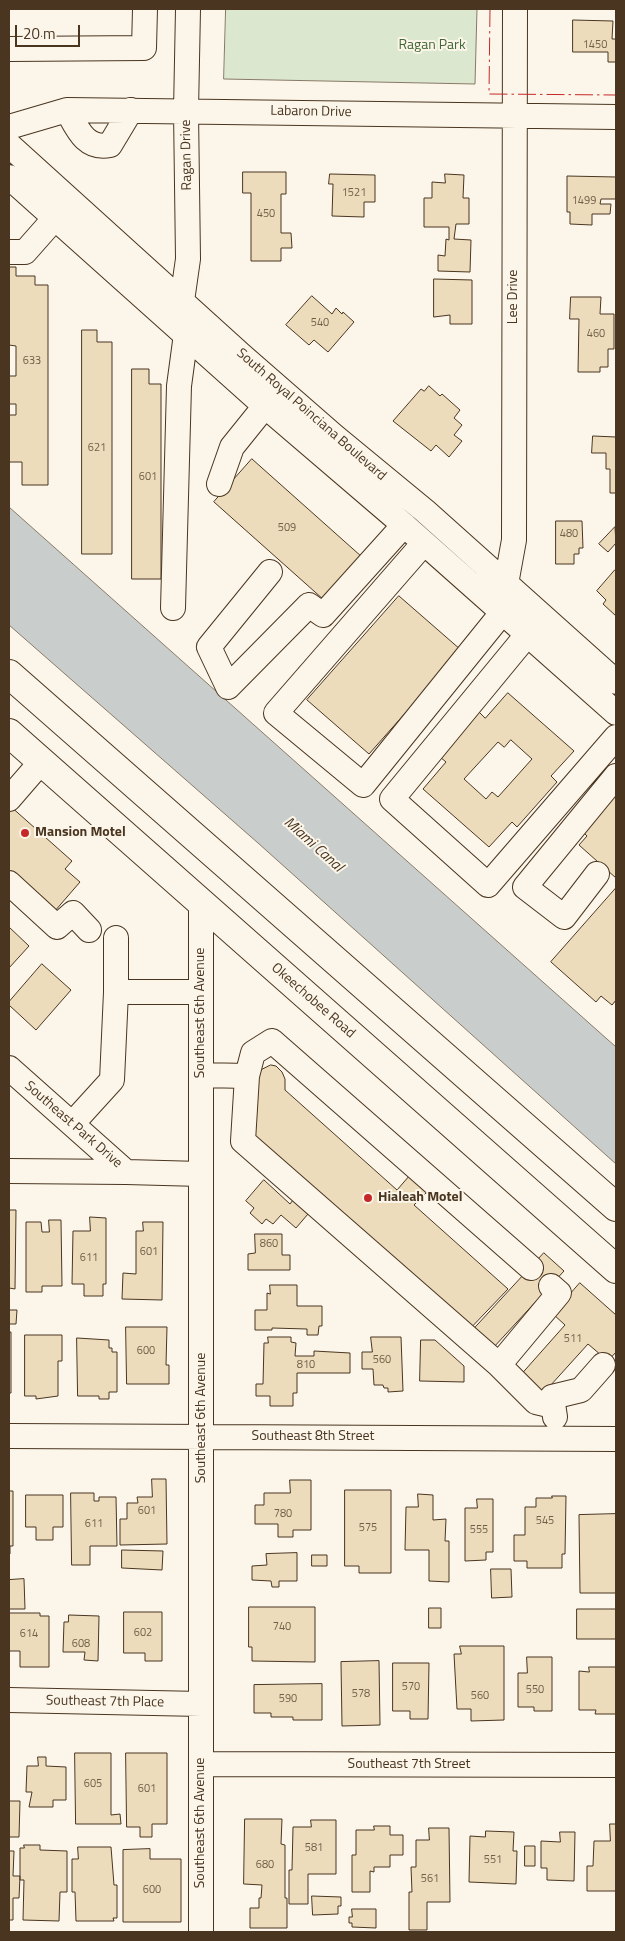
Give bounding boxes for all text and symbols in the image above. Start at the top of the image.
scale bar [18,15,82,47]
text: 20 m [23,22,56,45]
park label: Ragan Park [398,38,466,54]
house number: 1450 [583,38,607,52]
street label: Labaron Drive [270,103,352,121]
street label: Ragan Drive [178,119,196,191]
house number: 1521 [342,186,366,200]
house number: 1499 [572,194,596,208]
house number: 450 [257,207,275,221]
street label: Lee Drive [506,270,522,324]
house number: 540 [311,316,329,330]
house number: 460 [587,327,605,341]
street label: South Royal Poinciana Boulevard [233,345,389,485]
house number: 633 [23,354,41,368]
house number: 621 [88,441,106,455]
house number: 601 [139,470,157,484]
house number: 509 [278,521,296,535]
house number: 480 [560,527,578,541]
water label: Miami Canal [280,814,346,876]
place label: Mansion Motel [35,825,126,841]
marker: Mansion Motel [19,827,31,839]
street label: Southeast 6th Avenue [193,948,209,1078]
street label: Okeechobee Road [268,960,358,1042]
street label: Southeast Park Drive [21,1078,125,1172]
place label: Hialeah Motel [378,1190,463,1206]
marker: Hialeah Motel [362,1192,374,1204]
house number: 860 [260,1237,278,1251]
house number: 601 [140,1245,158,1259]
house number: 611 [80,1251,98,1265]
house number: 511 [564,1332,582,1346]
house number: 600 [137,1344,155,1358]
street label: Southeast 6th Avenue [194,1353,210,1483]
house number: 560 [373,1353,391,1367]
house number: 810 [297,1358,315,1372]
street label: Southeast 8th Street [252,1429,374,1445]
house number: 601 [138,1504,156,1518]
house number: 780 [274,1507,292,1521]
house number: 545 [536,1514,554,1528]
house number: 611 [85,1517,103,1531]
house number: 575 [359,1521,377,1535]
house number: 555 [470,1523,488,1537]
house number: 740 [273,1620,291,1634]
house number: 602 [134,1626,152,1640]
house number: 614 [20,1627,38,1641]
house number: 608 [72,1637,90,1651]
house number: 570 [402,1680,420,1694]
house number: 550 [526,1683,544,1697]
house number: 578 [352,1687,370,1701]
house number: 560 [471,1689,489,1703]
house number: 590 [279,1692,297,1706]
street label: Southeast 7th Place [46,1693,164,1711]
street label: Southeast 7th Street [348,1757,470,1773]
street label: Southeast 6th Avenue [193,1758,209,1888]
house number: 605 [84,1777,102,1791]
house number: 601 [138,1782,156,1796]
house number: 581 [305,1841,323,1855]
house number: 551 [484,1853,502,1867]
house number: 680 [256,1858,274,1872]
house number: 561 [421,1872,439,1886]
house number: 600 [143,1883,161,1897]

